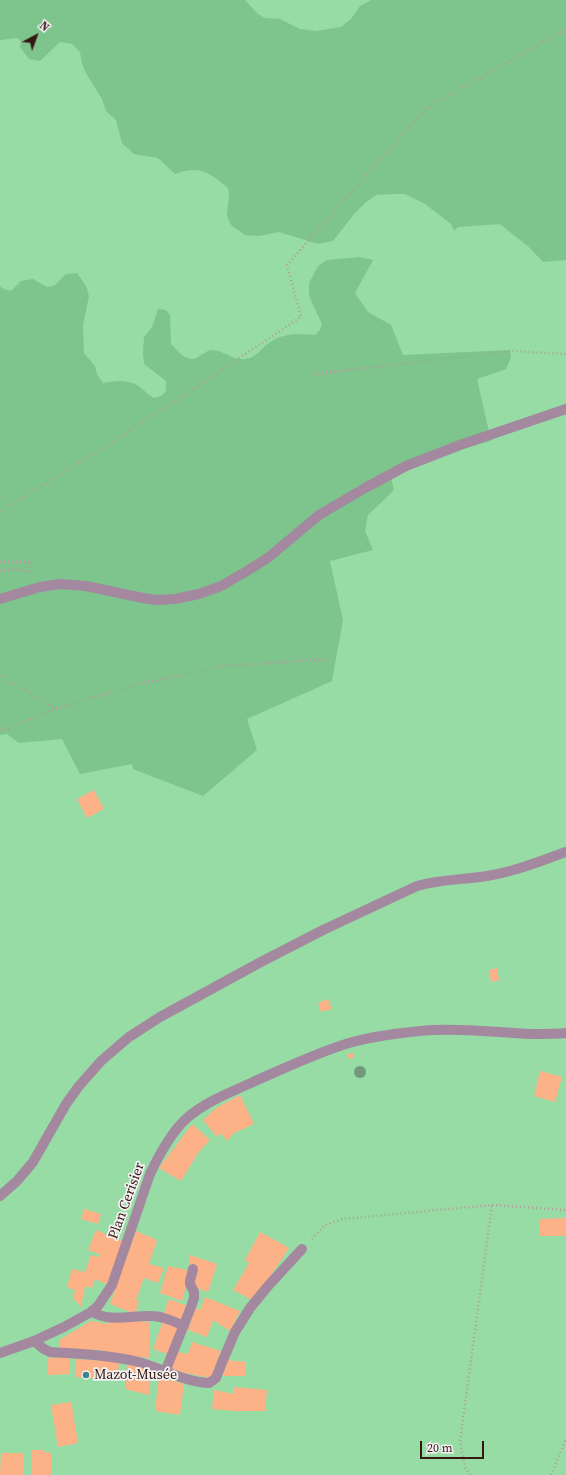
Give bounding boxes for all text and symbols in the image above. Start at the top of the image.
north arrow [16,16,56,56]
text: N [36,18,52,35]
street label: Plan Cerisier [105,1160,149,1242]
place label: Mazot-Musée [94,1367,177,1383]
marker: Mazot-Musée [81,1370,91,1380]
scale bar [422,1433,486,1459]
text: 20 m [427,1440,453,1456]

